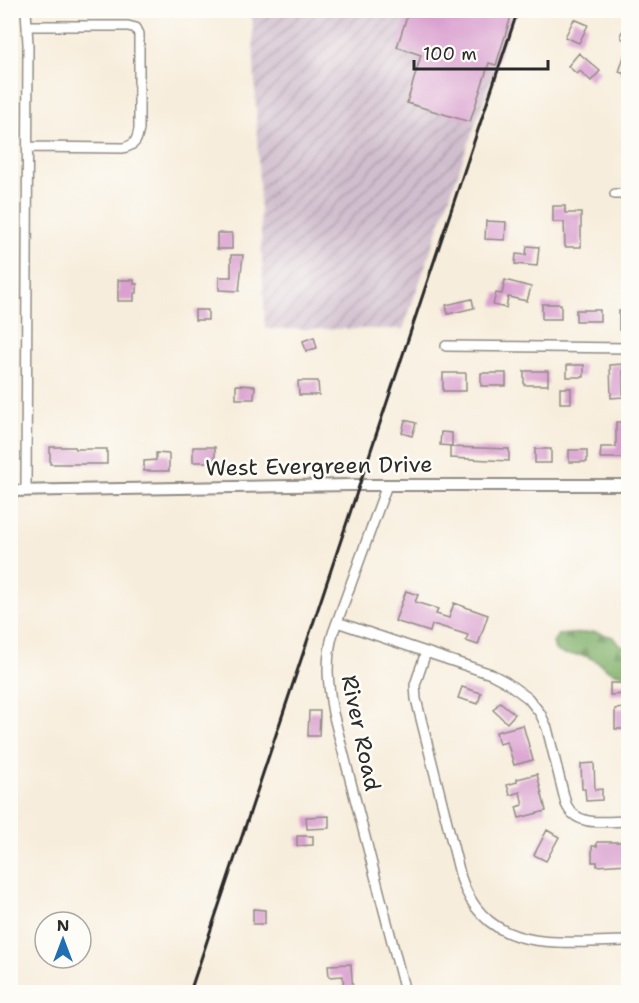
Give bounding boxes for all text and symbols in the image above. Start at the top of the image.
scale bar [414,33,548,71]
text: 100 m [423,42,477,66]
street label: West Evergreen Drive [205,450,433,482]
street label: River Road [335,672,387,794]
north arrow [33,910,93,970]
text: N [57,915,69,936]

